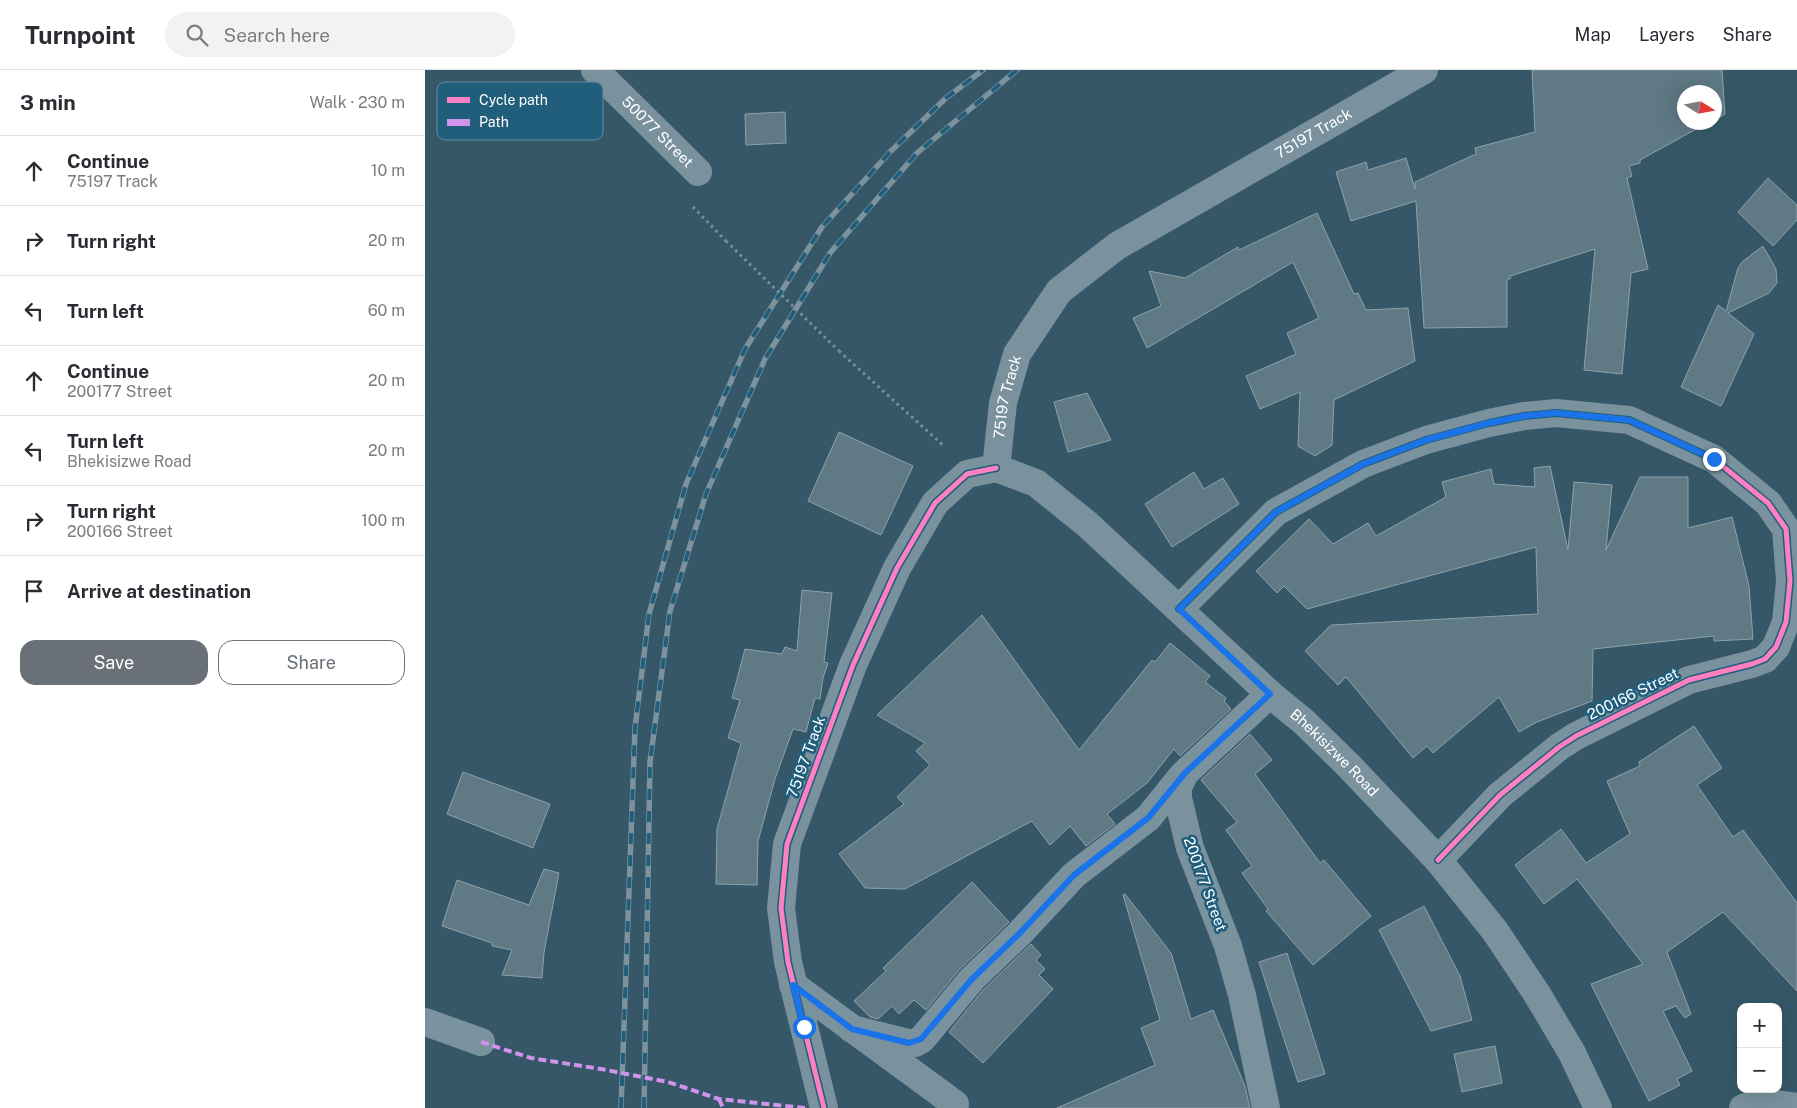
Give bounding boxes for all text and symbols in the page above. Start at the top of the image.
search box [165,12,515,57]
text: Turnpoint [25,21,135,49]
icon: search [183,21,211,49]
text: Search here [223,24,330,46]
text: Map [1575,24,1611,45]
text: Layers [1639,24,1695,45]
text: Share [1723,24,1772,45]
legend [437,82,603,140]
north arrow [1677,85,1722,130]
text: 3 min [20,90,76,115]
text: Cycle path [479,92,548,108]
text: Walk · 230 m [309,93,405,112]
street label: 50077 Street [619,93,697,171]
street label: 75197 Track [1272,104,1355,161]
text: Path [479,114,509,130]
text: Continue [67,150,149,172]
icon: ahead [20,157,48,185]
text: 10 m [371,161,405,180]
text: 75197 Track [67,172,158,191]
icon: right [20,227,48,255]
text: Turn right [67,230,156,252]
text: 20 m [368,231,405,250]
icon: left [20,297,48,325]
text: Turn left [67,300,144,322]
text: 60 m [368,301,405,320]
street label: 75197 Track [990,353,1024,440]
text: Continue [67,360,149,382]
icon: ahead [20,367,48,395]
text: 20 m [368,371,405,390]
text: 200177 Street [67,382,173,401]
text: Turn left [67,430,144,452]
icon: left [20,437,48,465]
text: 20 m [368,441,405,460]
route end [1703,448,1726,471]
text: Bhekisizwe Road [67,452,192,471]
text: Turn right [67,500,156,522]
icon: right [20,507,48,535]
text: 100 m [361,511,405,530]
text: 200166 Street [67,522,173,541]
icon: arrive [20,577,48,605]
text: Arrive at destination [67,580,251,602]
button: Save [20,640,208,685]
button: Share [218,640,405,685]
street label: 200166 Street [1584,664,1681,723]
street label: Bhekisizwe Road [1287,705,1382,800]
street label: 75197 Track [783,714,828,800]
street label: 200177 Street [1181,834,1230,933]
map controls [1737,1003,1782,1093]
button: + [1737,1003,1782,1048]
route start [793,1016,816,1039]
button: − [1737,1048,1782,1093]

